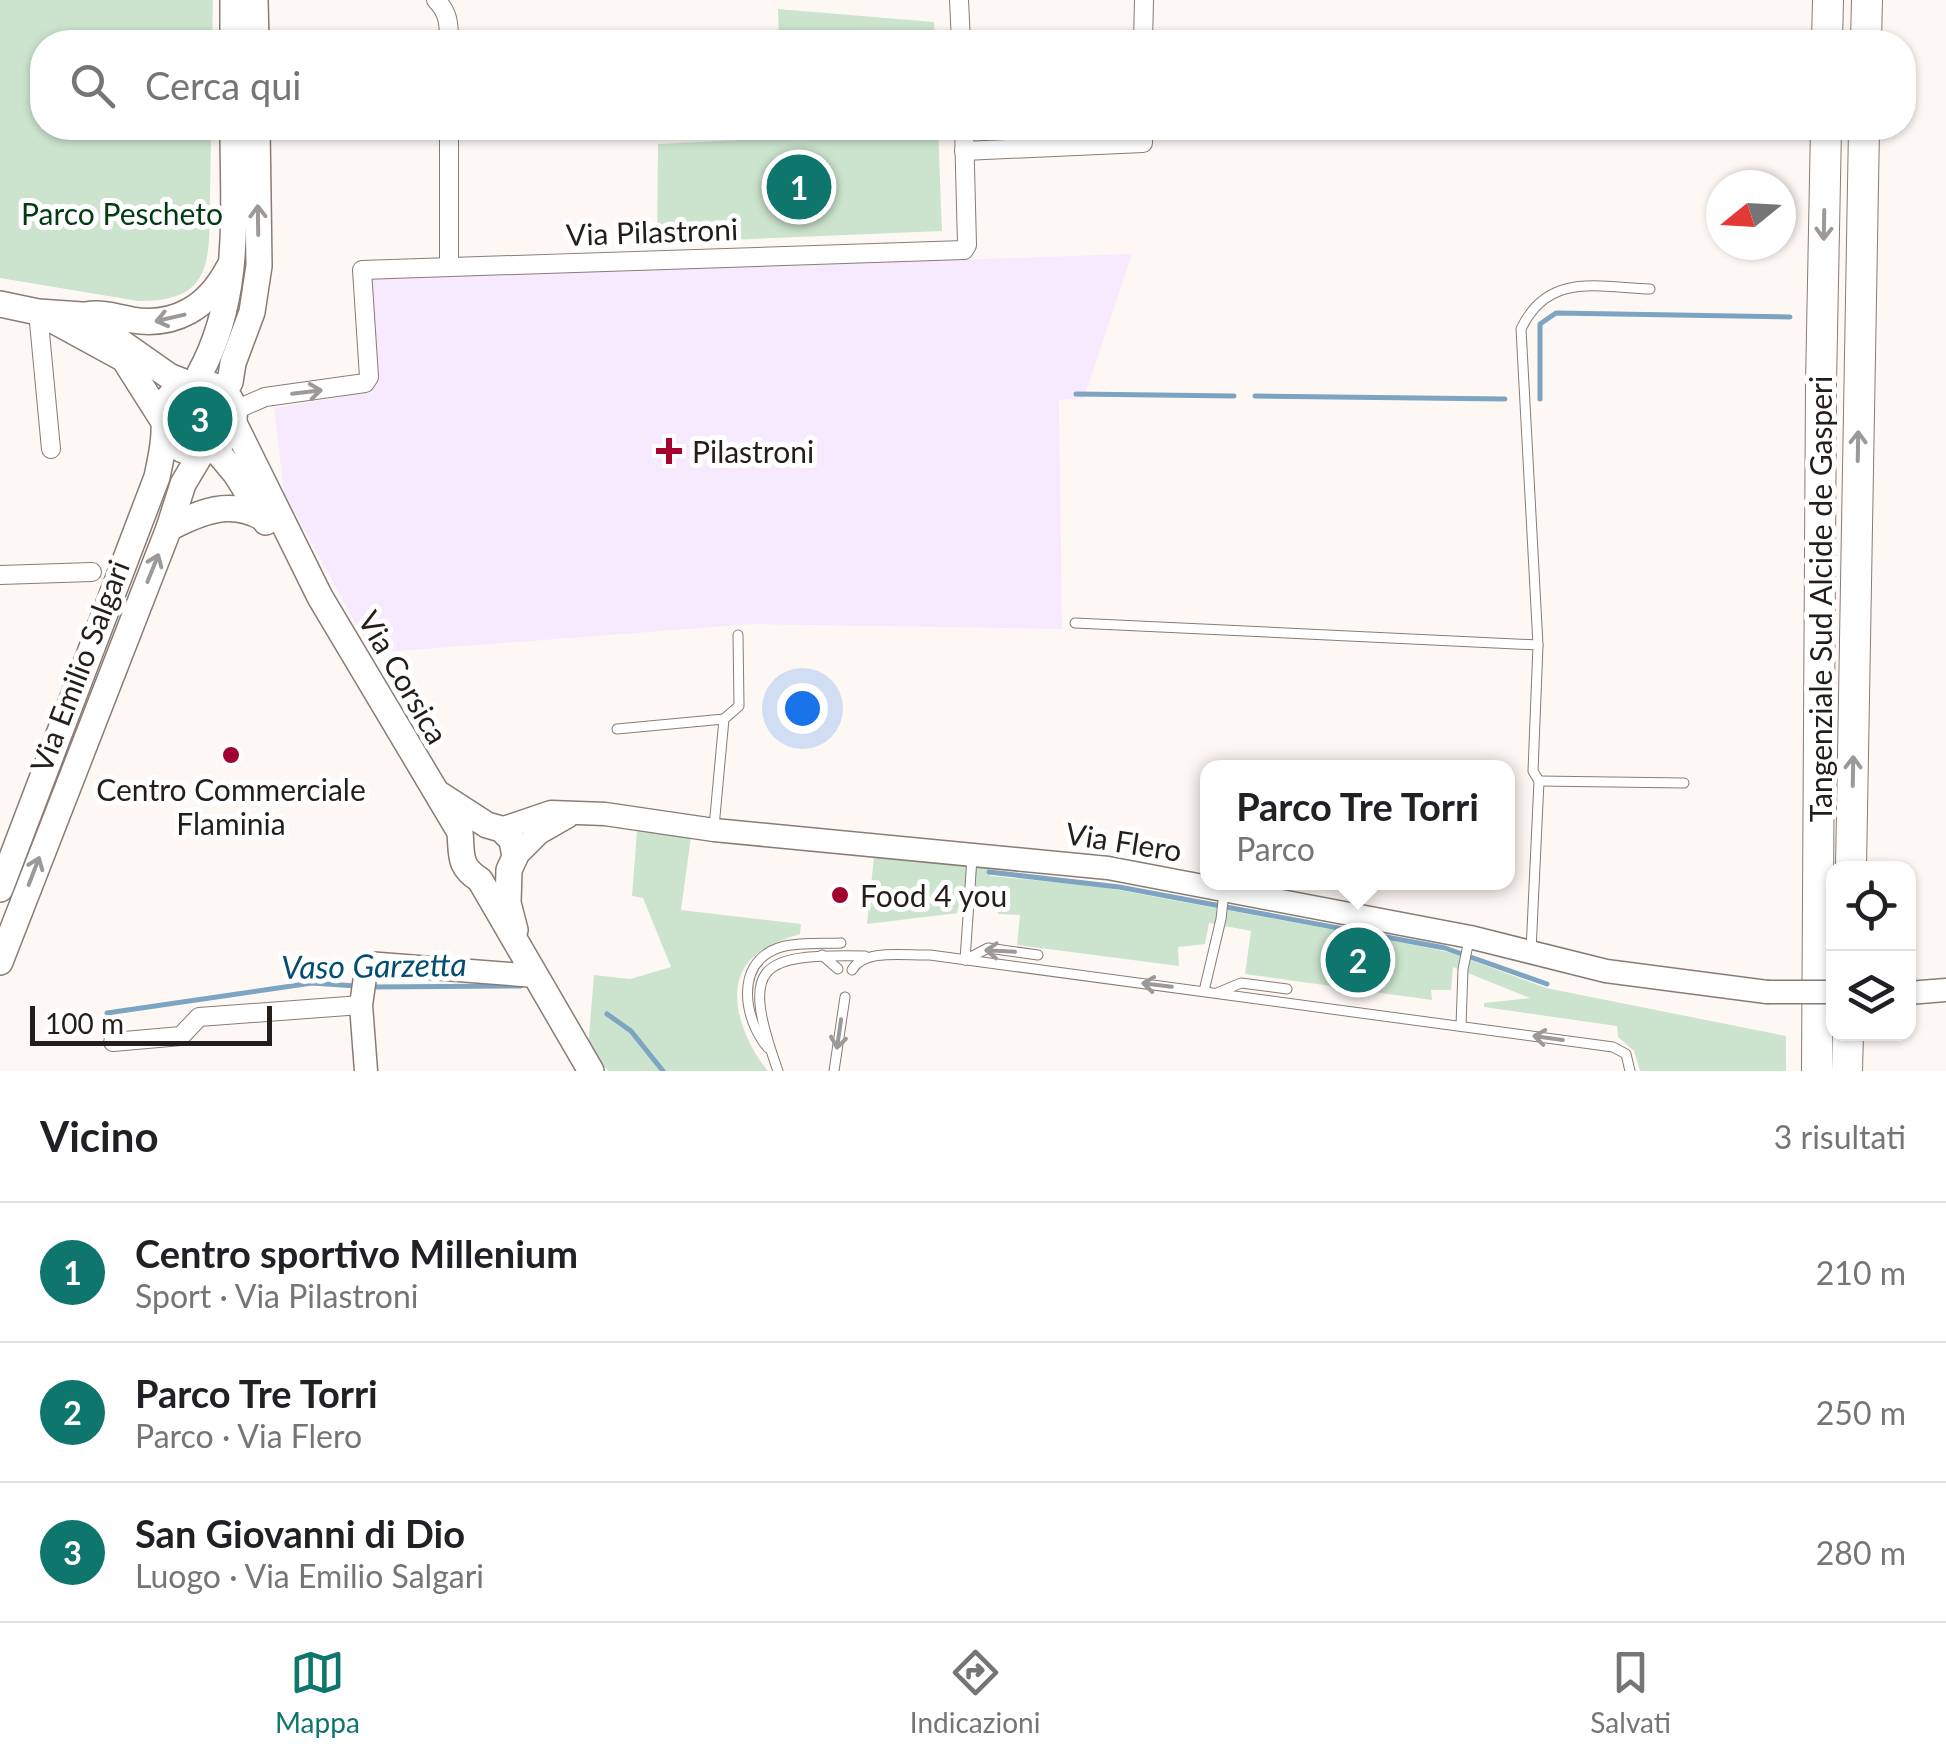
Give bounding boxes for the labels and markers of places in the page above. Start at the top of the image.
pin: 1 [766,150,832,224]
pin: 3 [168,382,232,456]
place label: Pilastroni [692,433,814,469]
marker: Pilastroni [656,438,682,464]
marker: Centro Commerciale Flaminia [220,744,242,766]
place label: Centro Commerciale Flaminia [96,771,366,841]
place label: Food 4 you [860,877,1007,913]
marker: Food 4 you [829,884,851,906]
pin: 2 [1326,922,1390,998]

